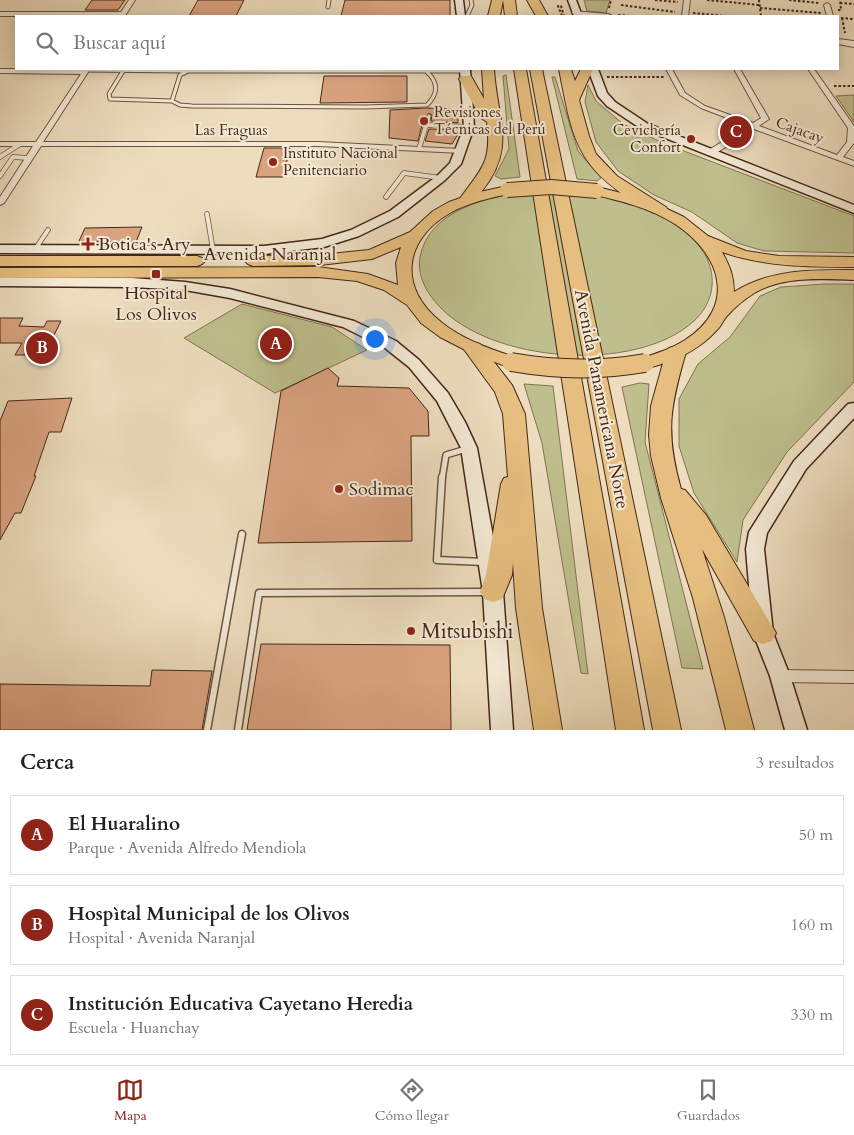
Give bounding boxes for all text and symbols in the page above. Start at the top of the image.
search box [15,15,839,70]
icon: search [33,29,61,57]
text: Buscar aquí [73,30,166,56]
place label: Revisiones Técnicas del Perú [434,102,546,139]
street label: Cajacay [773,112,827,148]
pin: C [720,113,752,151]
marker: Revisiones Técnicas del Perú [418,115,430,127]
street label: Las Fraguas [194,120,268,140]
place label: Cevichería Confort [613,120,682,157]
marker: Cevichería Confort [685,133,697,145]
place label: Instituto Nacional Penitenciario [283,143,398,180]
marker: Instituto Nacional Penitenciario [267,156,279,168]
place label: Botica's Ary [98,232,191,257]
marker: Botica's Ary [82,238,94,250]
street label: Avenida Naranjal [204,242,337,267]
marker: Hospital Los Olivos [150,268,162,280]
place label: Hospital Los Olivos [115,281,197,327]
street label: Avenida Panamericana Norte [568,287,635,511]
pin: A [260,325,292,363]
your location [362,326,388,352]
pin: B [26,329,58,367]
place label: Sodimac [349,477,414,502]
marker: Sodimac [333,483,345,495]
place label: Mitsubishi [421,617,514,646]
marker: Mitsubishi [405,625,417,637]
text: Cerca [20,748,74,777]
text: 3 resultados [756,752,834,774]
text: El Huaralino [68,811,180,837]
text: A [31,824,43,846]
text: 50 m [799,824,833,846]
text: Parque · Avenida Alfredo Mendiola [68,837,307,859]
text: Hospìtal Municipal de los Olivos [68,901,350,927]
text: B [31,914,43,936]
text: 160 m [791,914,833,936]
text: Hospital · Avenida Naranjal [68,927,255,949]
text: Institución Educativa Cayetano Heredia [68,991,413,1017]
text: C [31,1004,43,1026]
text: 330 m [791,1004,833,1026]
text: Escuela · Huanchay [68,1017,200,1039]
tab: Mapa [114,1076,147,1125]
tab: Cómo llegar [375,1076,449,1125]
tab: Guardados [677,1076,740,1125]

